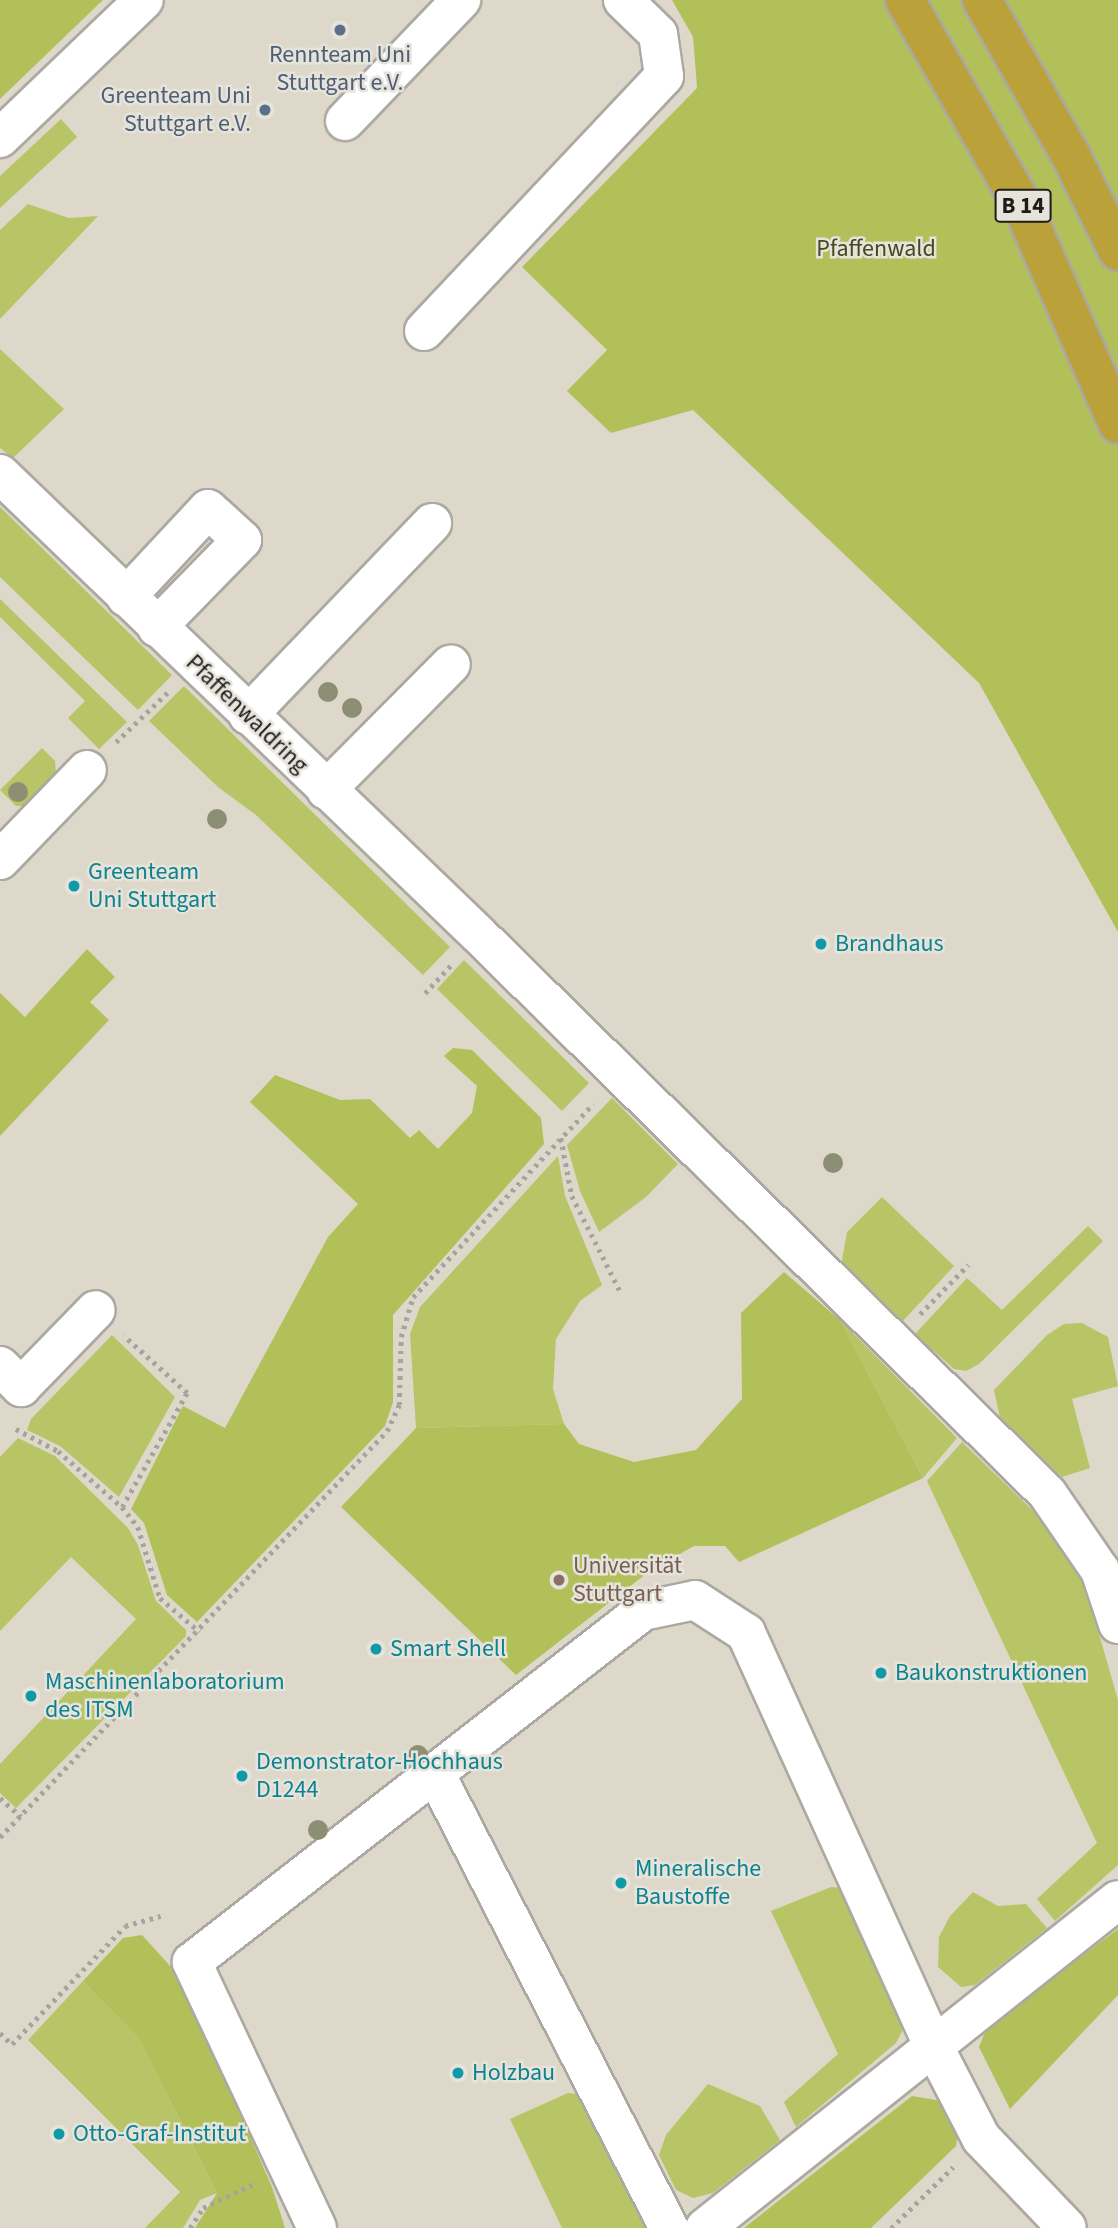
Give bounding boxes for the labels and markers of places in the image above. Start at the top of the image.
marker: Rennteam Uni Stuttgart e.V. [332,22,348,38]
place label: Rennteam Uni Stuttgart e.V. [269,41,411,97]
place label: Greenteam Uni Stuttgart e.V. [101,82,251,138]
marker: Greenteam Uni Stuttgart e.V. [257,102,273,118]
place label: Greenteam Uni Stuttgart [88,858,216,914]
marker: Greenteam Uni Stuttgart [66,878,82,894]
place label: Brandhaus [835,930,944,958]
marker: Brandhaus [813,936,829,952]
place label: Universität Stuttgart [573,1552,682,1608]
marker: Universität Stuttgart [551,1572,567,1588]
place label: Smart Shell [390,1635,506,1663]
marker: Smart Shell [368,1641,384,1657]
place label: Baukonstruktionen [895,1659,1087,1687]
marker: Baukonstruktionen [873,1665,889,1681]
place label: Maschinenlaboratorium des ITSM [45,1668,285,1724]
marker: Maschinenlaboratorium des ITSM [23,1688,39,1704]
place label: Demonstrator-Hochhaus D1244 [256,1748,503,1804]
marker: Demonstrator-Hochhaus D1244 [234,1768,250,1784]
place label: Mineralische Baustoffe [635,1855,761,1911]
marker: Mineralische Baustoffe [613,1875,629,1891]
place label: Holzbau [472,2059,555,2087]
marker: Holzbau [450,2065,466,2081]
place label: Otto-Graf-Institut [73,2120,246,2148]
marker: Otto-Graf-Institut [51,2126,67,2142]

